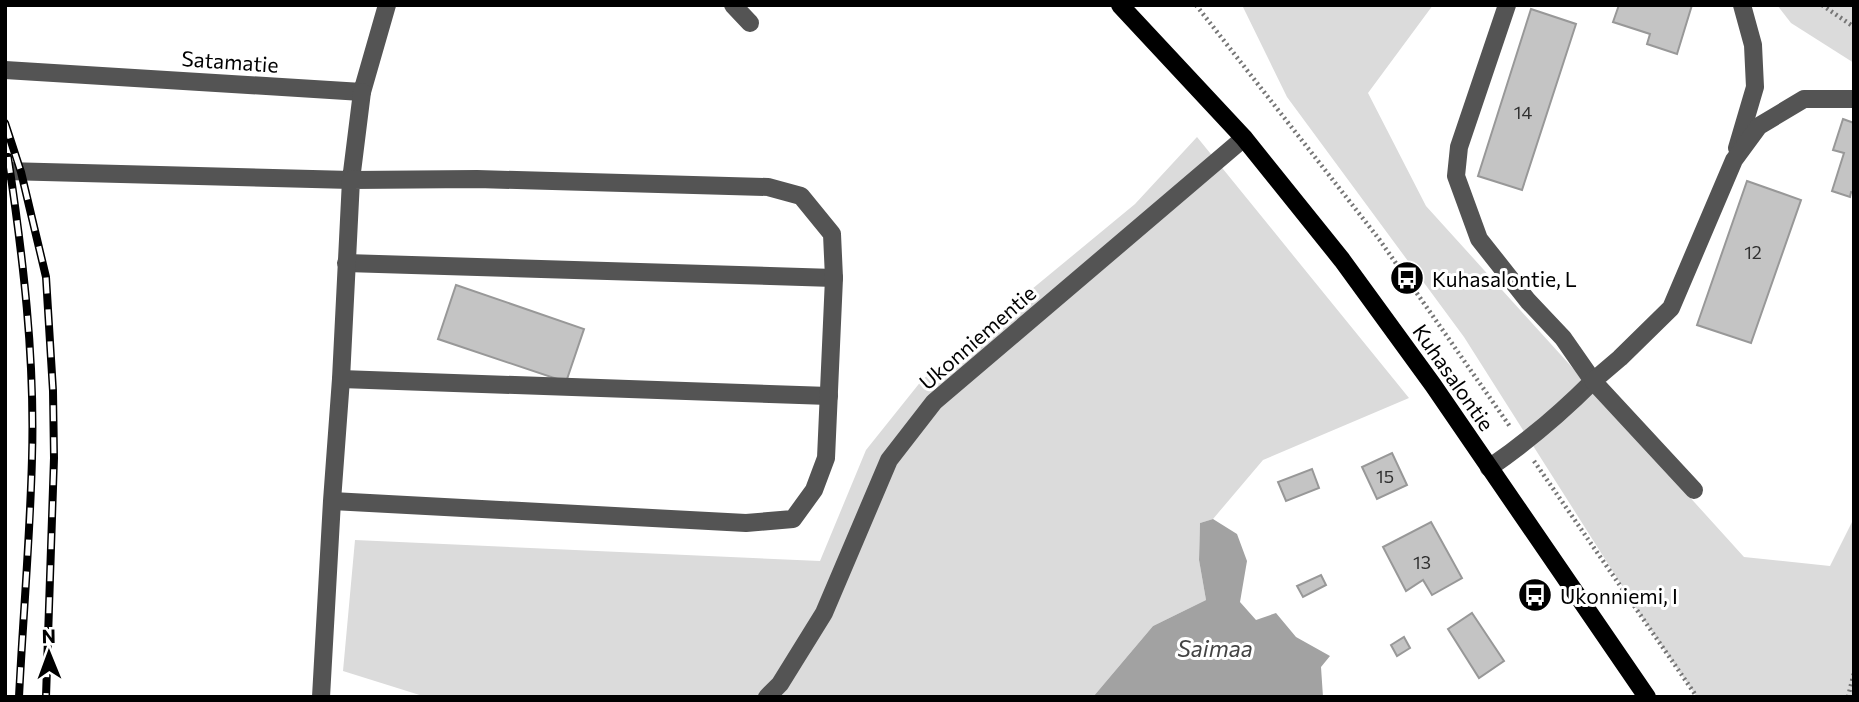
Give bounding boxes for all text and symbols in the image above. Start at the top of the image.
street label: Satamatie [181,45,279,77]
house number: 14 [1514,101,1532,123]
house number: 12 [1744,241,1762,263]
bus stop icon: Kuhasalontie, L [1388,259,1426,297]
place label: Kuhasalontie, L [1432,266,1577,291]
street label: Ukonniementie [914,280,1040,394]
street label: Kuhasalontie [1408,319,1500,435]
house number: 15 [1376,465,1394,487]
house number: 13 [1413,551,1431,573]
bus stop icon: Ukonniemi, I [1516,576,1554,614]
place label: Ukonniemi, I [1560,583,1678,608]
north arrow [14,618,84,688]
text: N [41,624,56,647]
water label: Saimaa [1177,634,1253,662]

